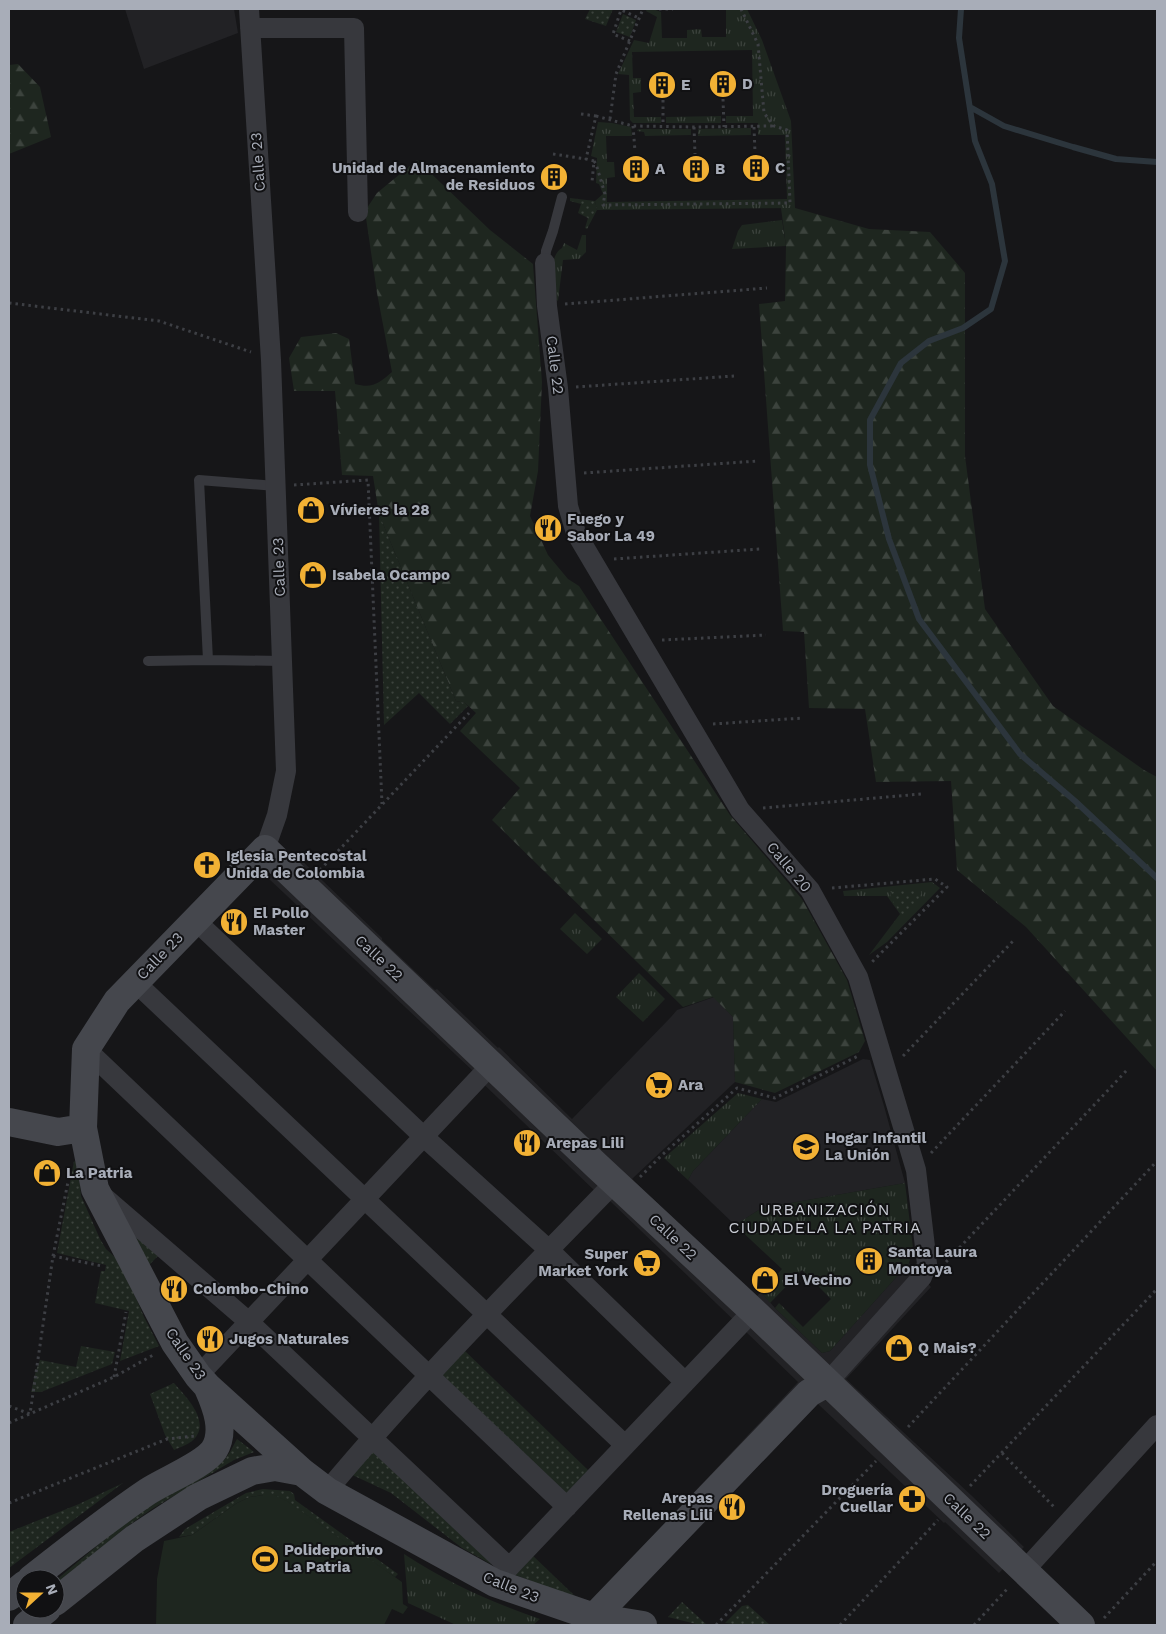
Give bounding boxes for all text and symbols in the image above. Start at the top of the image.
building icon: D [708,69,738,99]
building icon: E [647,70,677,100]
place label: D [742,75,753,93]
place label: E [681,76,690,94]
street label: Calle 23 [247,132,269,192]
building icon: C [741,153,771,183]
building icon: A [621,154,651,184]
building icon: B [681,154,711,184]
place label: Unidad de Almacenamiento de Residuos [332,159,535,194]
place label: C [775,159,785,177]
place label: A [655,160,666,178]
place label: B [715,160,725,178]
building icon: Unidad de Almacenamiento de Residuos [539,162,569,192]
street label: Calle 22 [542,335,568,395]
shop icon: Vívieres la 28 [296,495,326,525]
place label: Vívieres la 28 [330,501,430,519]
place label: Fuego y Sabor La 49 [567,510,655,545]
restaurant icon: Fuego y Sabor La 49 [533,513,563,543]
street label: Calle 23 [269,537,289,597]
shop icon: Isabela Ocampo [298,560,328,590]
place label: Isabela Ocampo [332,566,450,584]
street label: Calle 20 [763,838,815,896]
place label: Iglesia Pentecostal Unida de Colombia [226,847,367,882]
church icon: Iglesia Pentecostal Unida de Colombia [192,850,222,880]
place label: El Pollo Master [253,904,309,939]
restaurant icon: El Pollo Master [219,907,249,937]
street label: Calle 23 [133,928,187,984]
street label: Calle 22 [351,931,407,985]
supermarket icon: Ara [644,1070,674,1100]
place label: Ara [678,1076,704,1094]
restaurant icon: Arepas Lili [512,1128,542,1158]
place label: Hogar Infantil La Unión [825,1129,926,1164]
school or university icon: Hogar Infantil La Unión [791,1132,821,1162]
place label: Arepas Lili [546,1134,624,1152]
shop icon: La Patria [32,1158,62,1188]
place label: La Patria [66,1164,133,1182]
district label: URBANIZACIÓN CIUDADELA LA PATRIA [728,1200,922,1237]
street label: Calle 22 [645,1210,701,1264]
place label: Santa Laura Montoya [888,1243,977,1278]
place label: Super Market York [538,1245,629,1280]
building icon: Santa Laura Montoya [854,1246,884,1276]
supermarket icon: Super Market York [632,1248,662,1278]
shop icon: El Vecino [750,1265,780,1295]
place label: El Vecino [784,1271,851,1289]
restaurant icon: Colombo-Chino [159,1274,189,1304]
place label: Colombo-Chino [193,1280,309,1298]
street label: Calle 23 [162,1324,210,1384]
restaurant icon: Jugos Naturales [195,1324,225,1354]
place label: Jugos Naturales [229,1330,349,1348]
shop icon: Q Mais? [884,1333,914,1363]
place label: Q Mais? [918,1339,977,1357]
place label: Droguería Cuellar [821,1481,894,1516]
pharmacy icon: Droguería Cuellar [897,1484,927,1514]
place label: Arepas Rellenas Lili [623,1489,713,1524]
street label: Calle 22 [939,1489,995,1543]
restaurant icon: Arepas Rellenas Lili [717,1492,747,1522]
place label: Polideportivo La Patria [284,1541,383,1576]
sports icon: Polideportivo La Patria [250,1544,280,1574]
street label: Calle 23 [480,1568,542,1606]
north arrow [15,1569,65,1619]
text: N [43,1582,61,1597]

